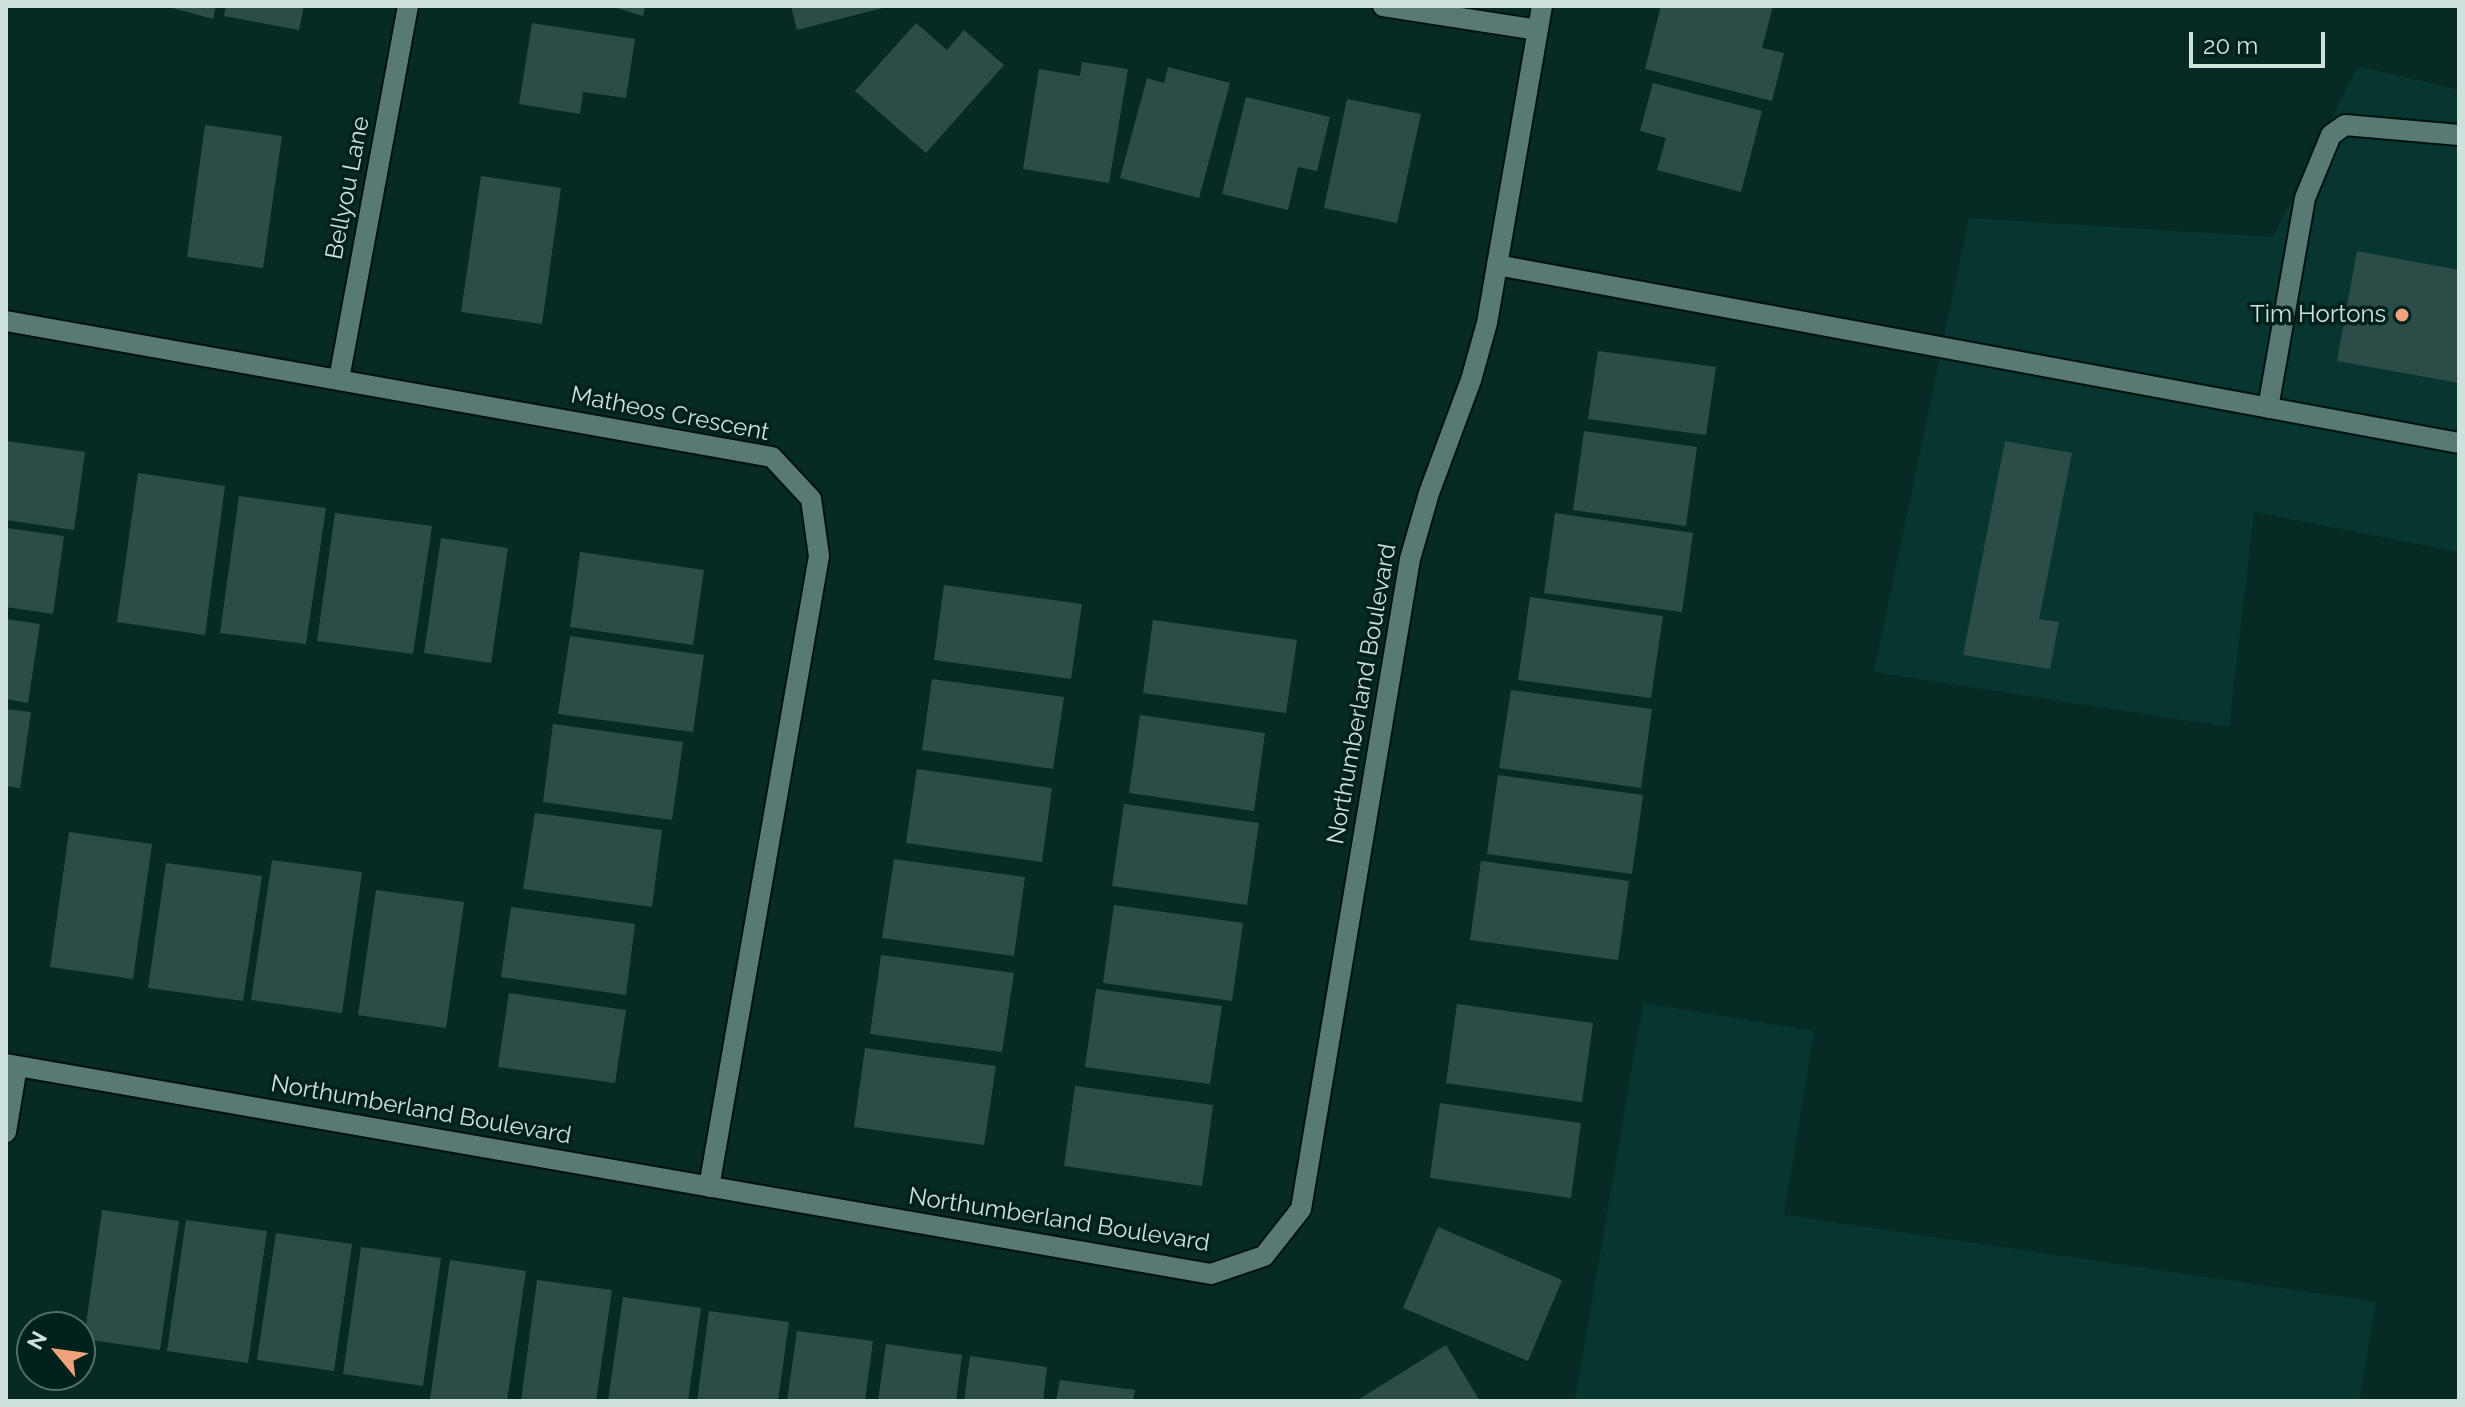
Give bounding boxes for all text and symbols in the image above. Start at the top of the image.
scale bar [2193,16,2329,66]
text: 20 m [2203,31,2258,60]
street label: Bellyou Lane [320,114,376,262]
place label: Tim Hortons [2250,301,2386,329]
marker: Tim Hortons [2393,306,2411,324]
street label: Matheos Crescent [568,381,772,447]
street label: Northumberland Boulevard [1321,541,1403,847]
street label: Northumberland Boulevard [268,1069,574,1151]
street label: Northumberland Boulevard [906,1182,1212,1258]
north arrow [16,1311,96,1391]
text: N [21,1327,52,1354]

